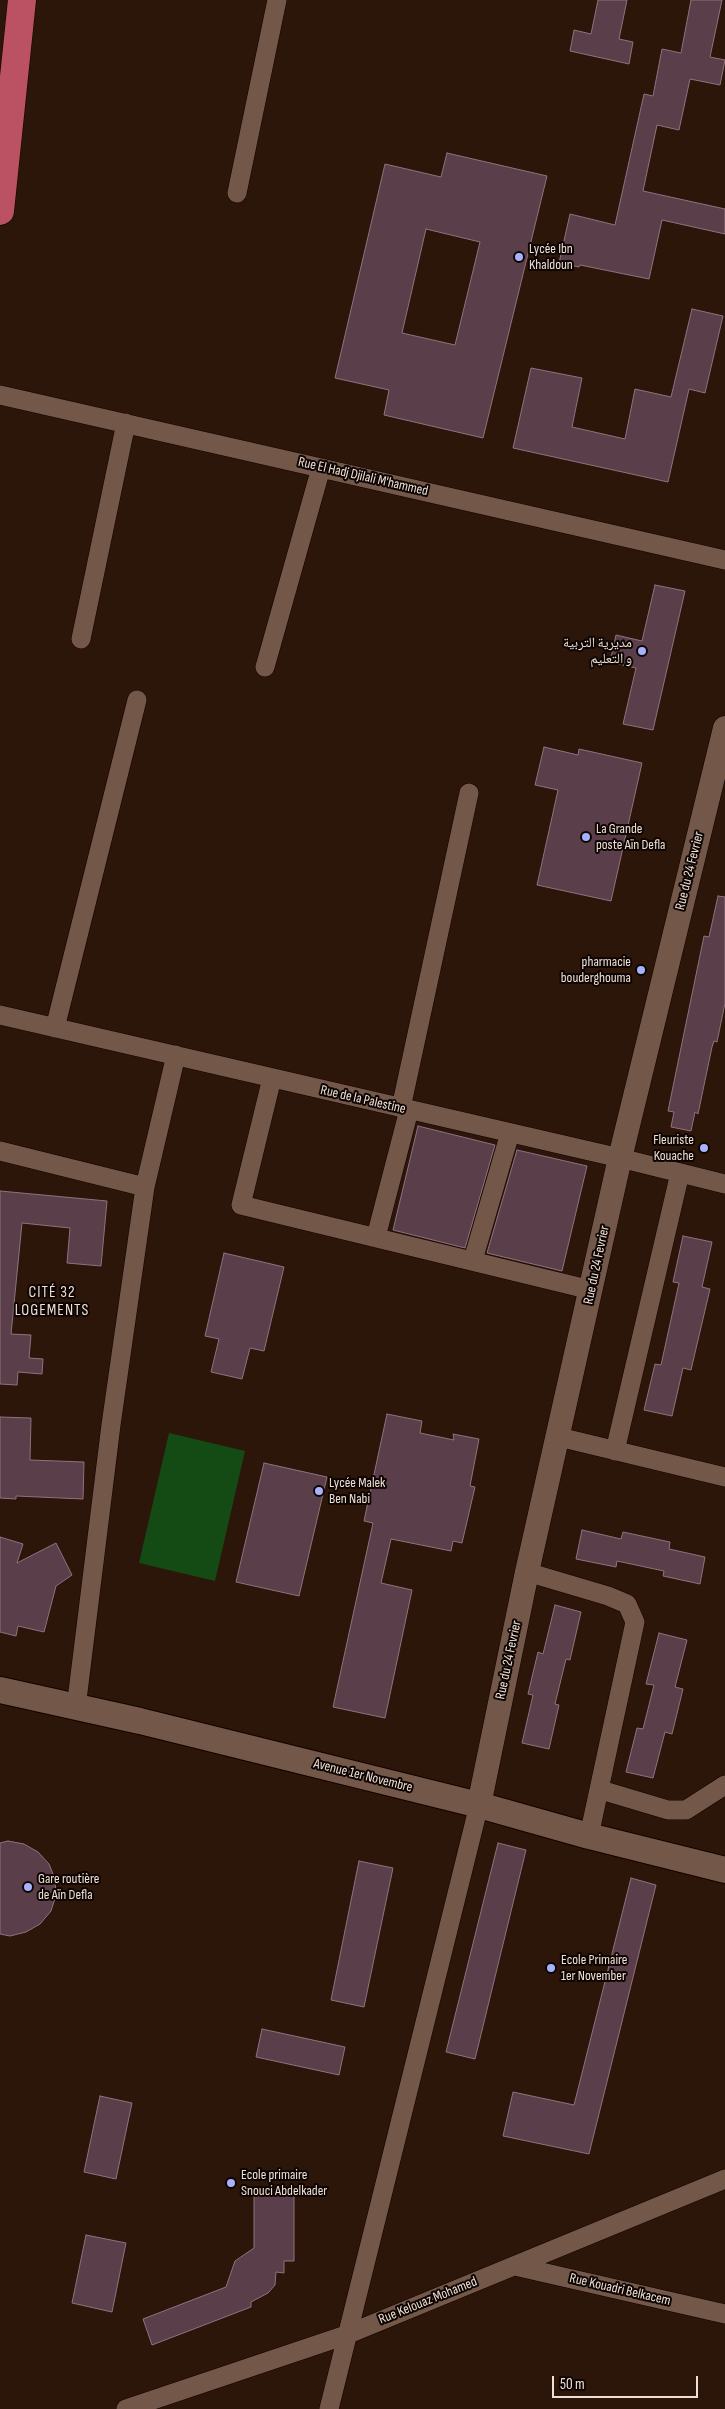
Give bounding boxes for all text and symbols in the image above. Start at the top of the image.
place label: Lycée Ibn Khaldoun [529,241,573,274]
marker: Lycée Ibn Khaldoun [513,251,525,263]
street label: Rue El Hadj Djilali M'hammed [296,454,430,500]
place label: مديرية التربية و التعليم [563,635,632,668]
marker: مديرية التربية و التعليم [636,645,648,657]
place label: La Grande poste Aïn Defla [596,821,665,854]
street label: Rue du 24 Fevrier [672,830,708,912]
marker: La Grande poste Aïn Defla [580,831,592,843]
place label: pharmacie bouderghouma [561,954,631,986]
marker: pharmacie bouderghouma [635,964,647,976]
street label: Rue de la Palestine [319,1082,407,1118]
place label: Fleuriste Kouache [653,1132,694,1164]
marker: Fleuriste Kouache [698,1142,710,1154]
street label: Rue du 24 Fevrier [580,1224,614,1306]
district label: CITÉ 32 LOGEMENTS [14,1283,90,1321]
place label: Lycée Malek Ben Nabi [329,1475,385,1508]
marker: Lycée Malek Ben Nabi [313,1485,325,1497]
street label: Rue du 24 Fevrier [492,1619,526,1701]
street label: Avenue 1er Novembre [312,1756,414,1796]
place label: Gare routière de Aïn Defla [38,1871,99,1904]
marker: Gare routière de Aïn Defla [22,1881,34,1893]
place label: Ecole Primaire 1er November [561,1952,627,1984]
marker: Ecole Primaire 1er November [545,1962,557,1974]
place label: Ecole primaire Snouci Abdelkader [241,2167,327,2200]
marker: Ecole primaire Snouci Abdelkader [225,2177,237,2189]
street label: Rue Kouadri Belkacem [568,2270,672,2310]
street label: Rue Kelouaz Mohamed [376,2274,480,2328]
scale bar [555,2366,701,2398]
text: 50 m [560,2375,585,2394]

